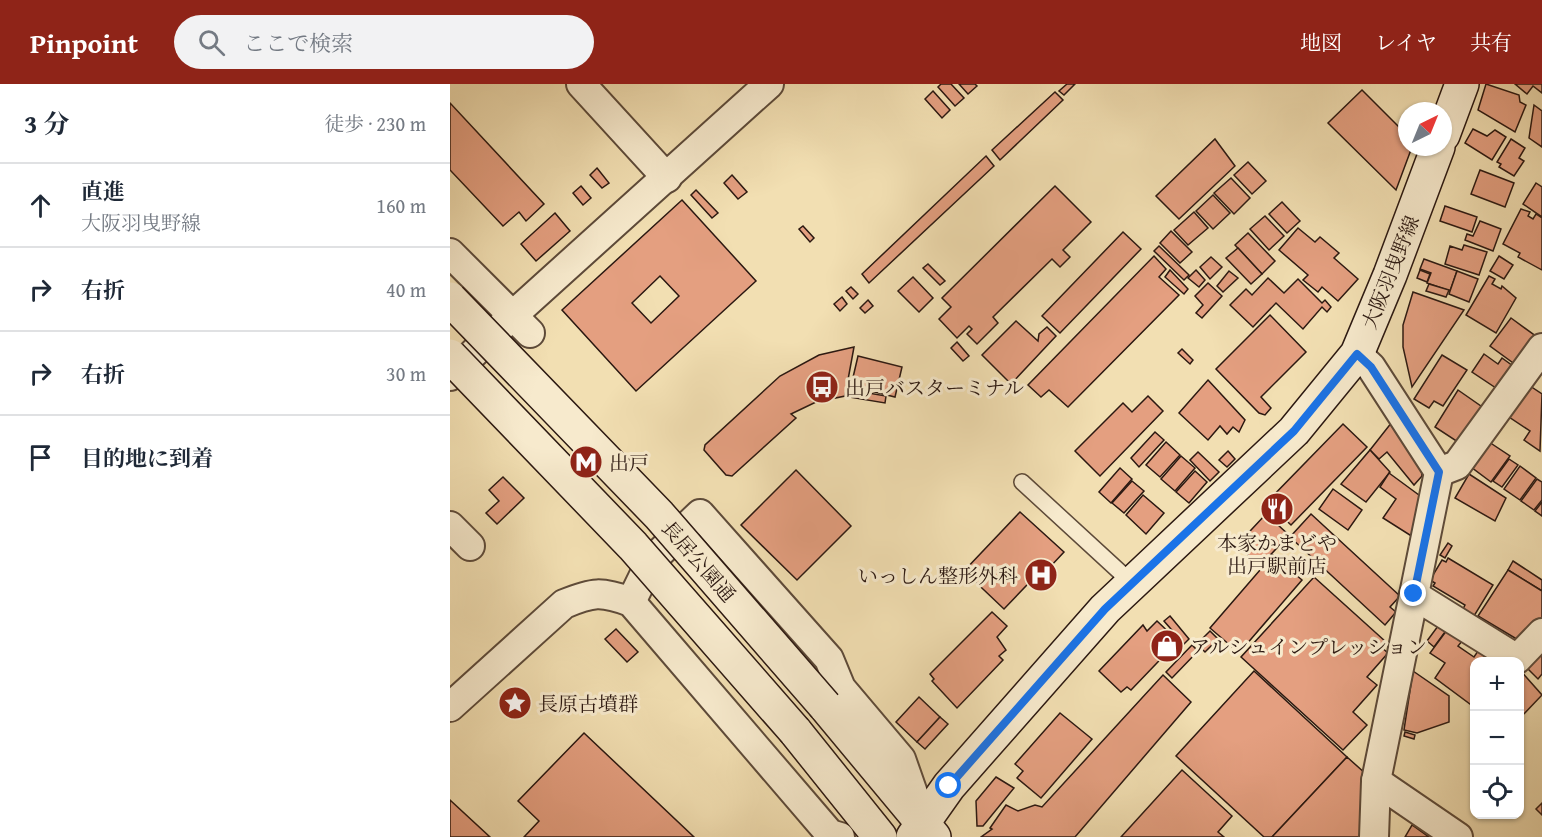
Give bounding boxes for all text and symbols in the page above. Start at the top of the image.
search box [174,15,594,69]
text: Pinpoint [30,22,138,63]
icon: search [195,26,228,59]
text: ここで検索 [243,27,353,59]
text: 地図 [1300,27,1342,58]
text: レイヤ [1375,27,1437,58]
text: 共有 [1470,27,1512,58]
north arrow [1398,102,1452,156]
text: 3 分 [24,104,69,143]
text: 徒歩 · 230 m [324,109,426,138]
text: 直進 [81,175,125,207]
icon: ahead [24,189,57,222]
text: 160 m [376,191,426,220]
text: 大阪羽曳野線 [81,208,201,237]
street label: 大阪羽曳野線 [1354,211,1426,333]
icon: right [24,273,57,306]
text: 右折 [81,274,125,306]
text: 40 m [386,275,426,304]
icon: right [24,357,57,390]
text: 右折 [81,358,125,390]
text: 30 m [386,359,426,388]
bus stop icon: 出戸バスターミナル [804,369,840,405]
place label: 出戸バスターミナル [845,373,1024,402]
icon: arrive [24,441,57,474]
text: 目的地に到着 [81,442,213,474]
metro station icon: 出戸 [568,444,604,480]
place label: 出戸 [609,448,649,477]
restaurant icon: 本家かまどや 出戸駅前店 [1259,491,1295,527]
street label: 長居公園通 [655,514,743,608]
place label: 本家かまどや 出戸駅前店 [1217,528,1337,580]
hospital icon: いっしん整形外科 [1023,557,1059,593]
place label: いっしん整形外科 [858,561,1018,590]
route end [1400,580,1426,606]
shop icon: アルシュインプレッション [1149,628,1185,664]
place label: アルシュインプレッション [1190,632,1427,661]
map controls [1470,657,1524,819]
button: + [1470,657,1524,711]
place icon: 長原古墳群 [497,685,533,721]
place label: 長原古墳群 [538,689,638,718]
button: − [1470,711,1524,765]
button: locate [1470,765,1524,819]
route start [935,772,961,798]

